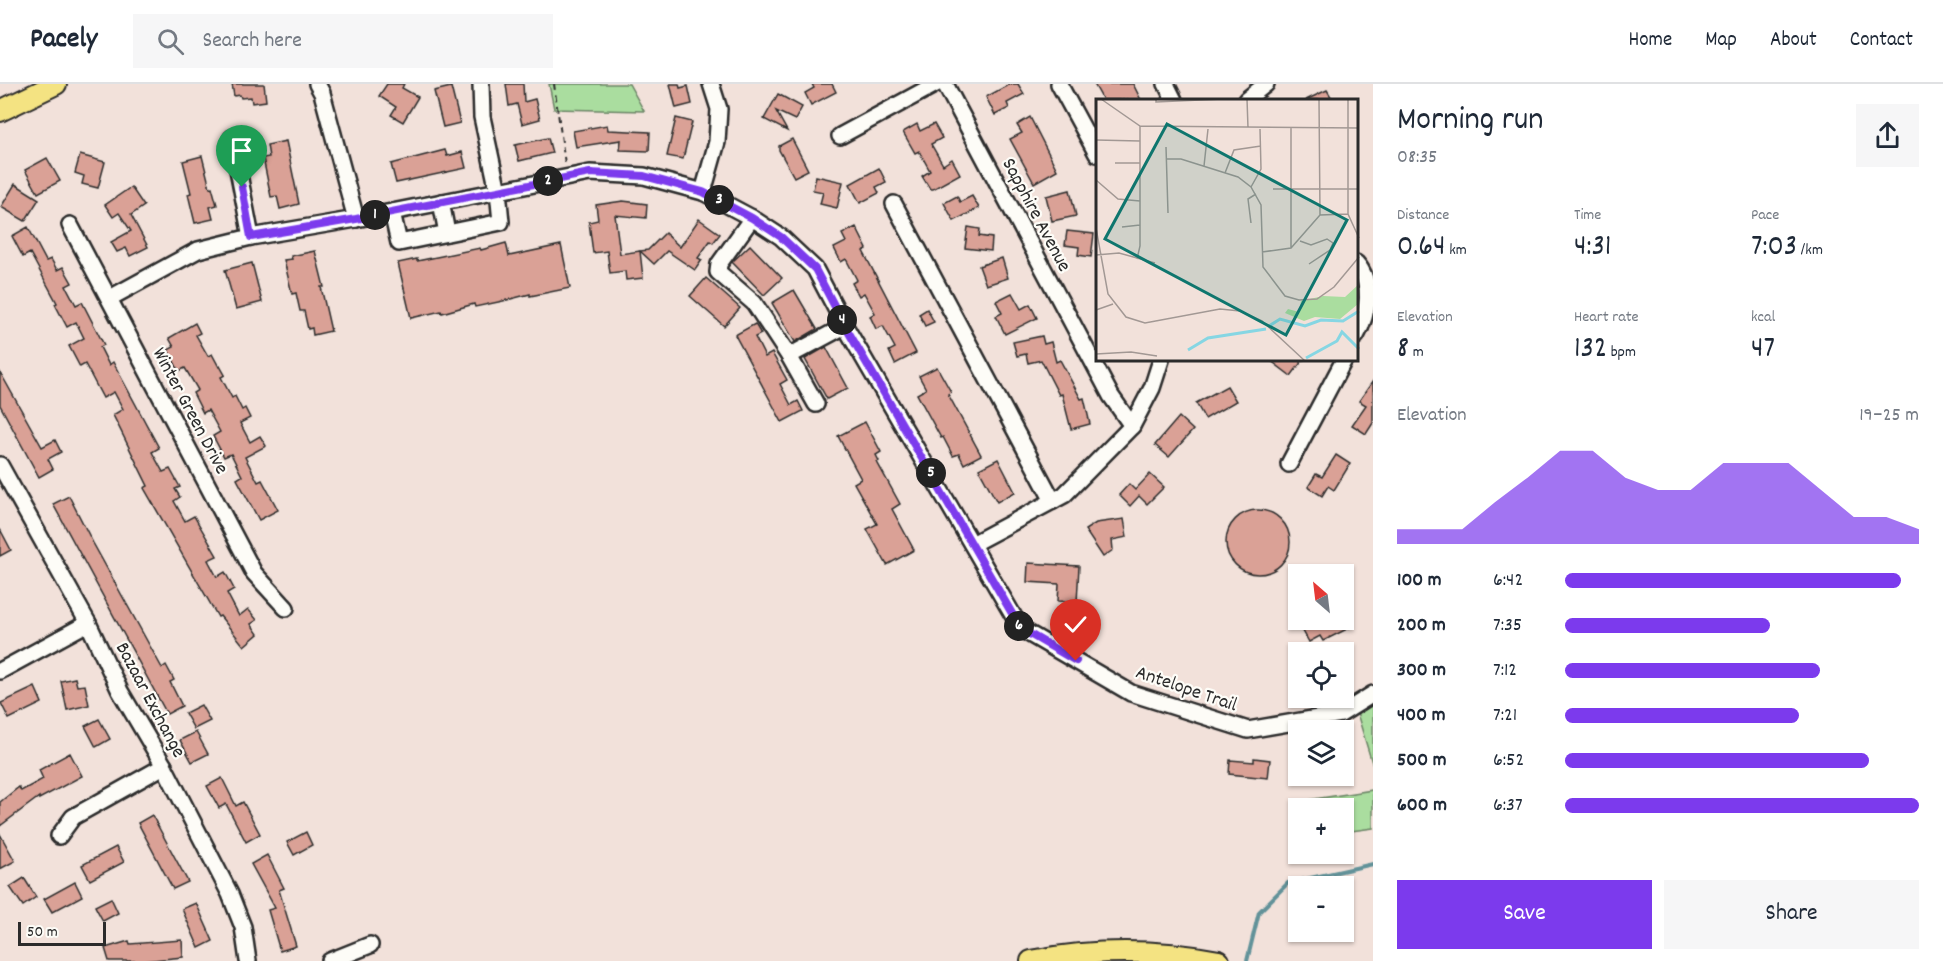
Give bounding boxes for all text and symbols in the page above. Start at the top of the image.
search box [133,14,553,68]
text: Pacely [30,21,97,61]
icon: search [154,25,187,58]
text: Search here [202,26,302,57]
text: Home [1628,26,1672,56]
text: Map [1705,26,1737,56]
text: About [1770,26,1817,56]
text: Contact [1850,26,1913,56]
text: Morning run [1397,98,1544,145]
inset map [1096,99,1358,362]
button: share [1856,104,1919,167]
pin [216,125,267,187]
icon: arrive [225,134,258,167]
text: 08:35 [1397,144,1437,172]
street label: Sapphire Avenue [994,154,1077,277]
pin: 2 [533,166,563,196]
text: 2 [545,169,552,192]
pin: 3 [704,185,734,215]
text: 3 [715,188,723,211]
pin: 1 [360,200,390,230]
text: 1 [373,203,377,226]
text: Distance [1397,204,1449,227]
text: Time [1574,204,1601,227]
text: Pace [1751,204,1779,227]
text: 0.64 [1397,227,1445,270]
text: 4:31 [1574,227,1611,270]
text: 7:03 [1751,227,1797,270]
text: km [1445,239,1467,262]
text: /km [1797,239,1823,262]
pin: 4 [827,305,857,335]
text: Elevation [1397,306,1453,329]
text: Heart rate [1574,306,1639,329]
text: kcal [1751,306,1775,329]
text: 4 [839,308,845,331]
text: 8 [1397,329,1409,372]
text: 132 [1574,329,1607,372]
text: 47 [1751,329,1775,372]
text: m [1409,341,1424,364]
text: bpm [1607,341,1636,364]
street label: Winter Green Drive [144,343,235,480]
text: Elevation [1397,402,1467,430]
text: 19–25 m [1859,402,1919,430]
pin: 5 [916,458,946,488]
text: 5 [927,461,935,484]
north arrow [1288,564,1354,630]
map controls [1288,564,1354,942]
text: 100 m [1397,567,1442,595]
text: 6:42 [1493,567,1523,595]
pin [1050,599,1101,661]
icon: check [1059,608,1092,641]
pin: 6 [1004,611,1034,641]
text: 200 m [1397,612,1446,640]
text: 7:35 [1493,612,1522,640]
text: 6 [1015,614,1023,637]
street label: Bazaar Exchange [107,638,192,763]
button: locate [1288,642,1354,708]
text: 300 m [1397,657,1446,685]
text: 7:12 [1493,657,1517,685]
street label: Antelope Trail [1131,659,1241,720]
text: 400 m [1397,702,1445,730]
text: 7:21 [1493,702,1517,730]
button: layers [1288,720,1354,786]
text: 500 m [1397,747,1446,775]
text: 6:52 [1493,747,1524,775]
text: 600 m [1397,792,1447,820]
text: 6:37 [1493,792,1523,820]
button: + [1288,798,1354,864]
button: − [1288,876,1354,942]
button: Save [1397,880,1652,949]
button: Share [1664,880,1919,949]
scale bar [18,919,106,946]
text: 50 m [27,921,58,944]

